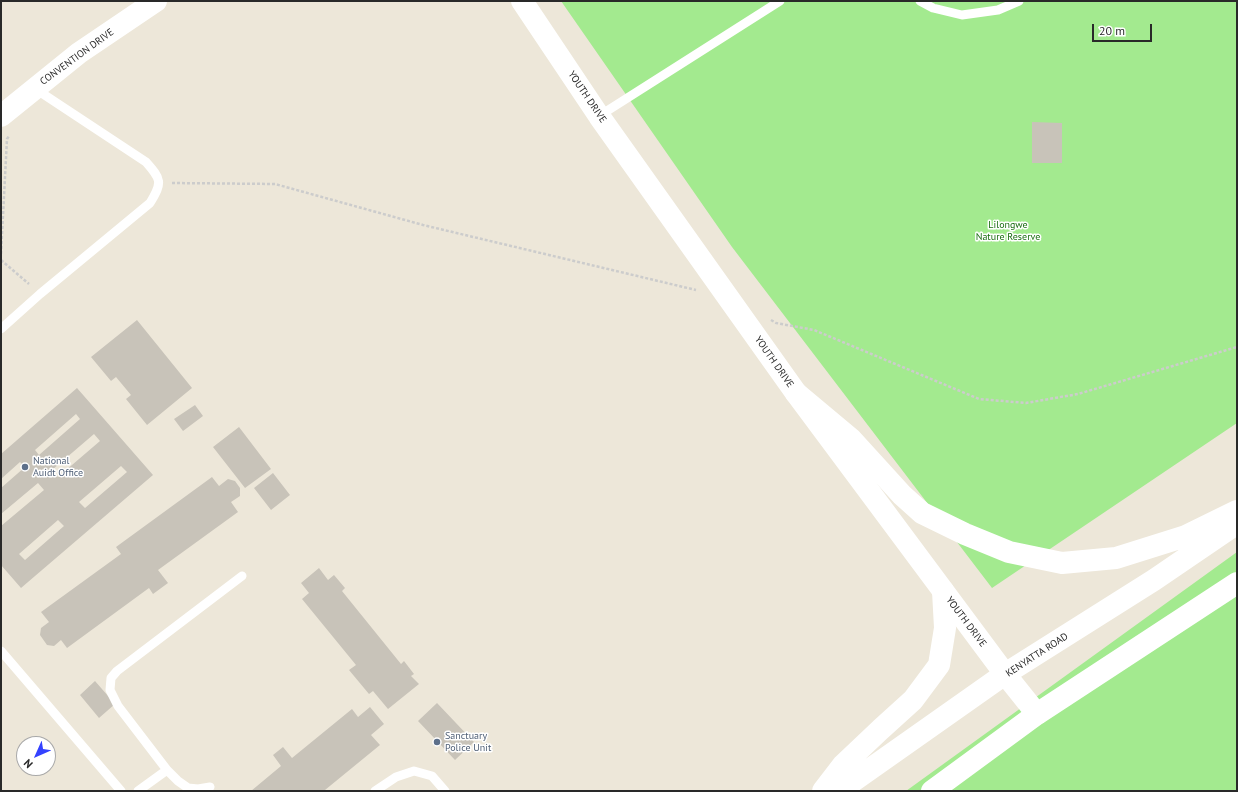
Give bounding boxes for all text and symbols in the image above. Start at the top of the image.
scale bar [1094,16,1154,42]
text: 20 m [1099,23,1125,38]
street label: CONVENTION DRIVE [38,26,116,88]
street label: YOUTH DRIVE [565,69,609,125]
park label: Lilongwe Nature Reserve [976,219,1040,242]
street label: YOUTH DRIVE [752,334,796,390]
place label: National Auidt Office [33,455,83,478]
marker: National Auidt Office [20,462,30,472]
street label: YOUTH DRIVE [943,594,989,650]
street label: KENYATTA ROAD [1004,630,1070,680]
place label: Sanctuary Police Unit [445,730,491,754]
north arrow [16,736,56,776]
marker: Sanctuary Police Unit [432,737,442,747]
text: N [21,756,36,771]

